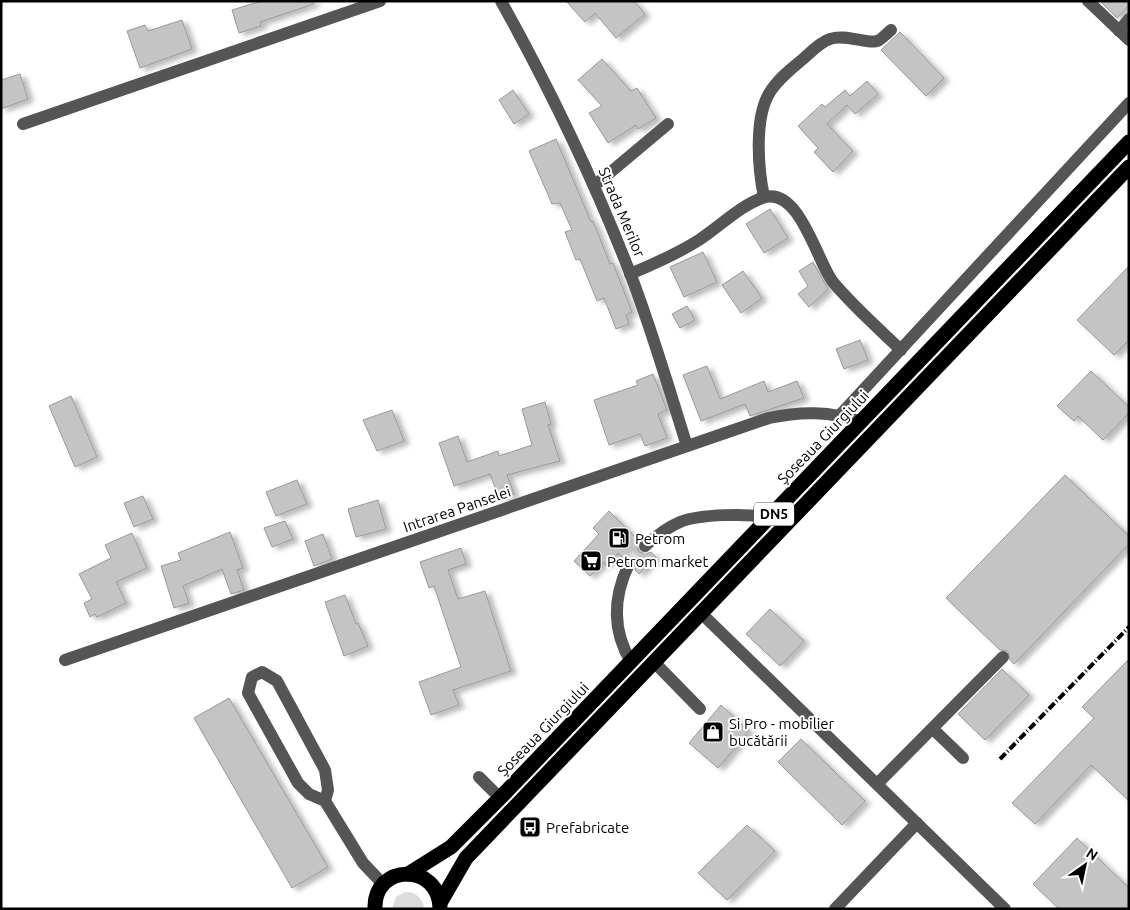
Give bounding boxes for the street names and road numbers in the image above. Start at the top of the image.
street label: Strada Merilor [595,164,649,260]
street label: Șoseaua Giurgiului [774,387,872,487]
street label: Intrarea Panselei [401,483,513,535]
road number: DN5 [754,502,794,526]
street label: Șoseaua Giurgiului [494,679,592,779]

